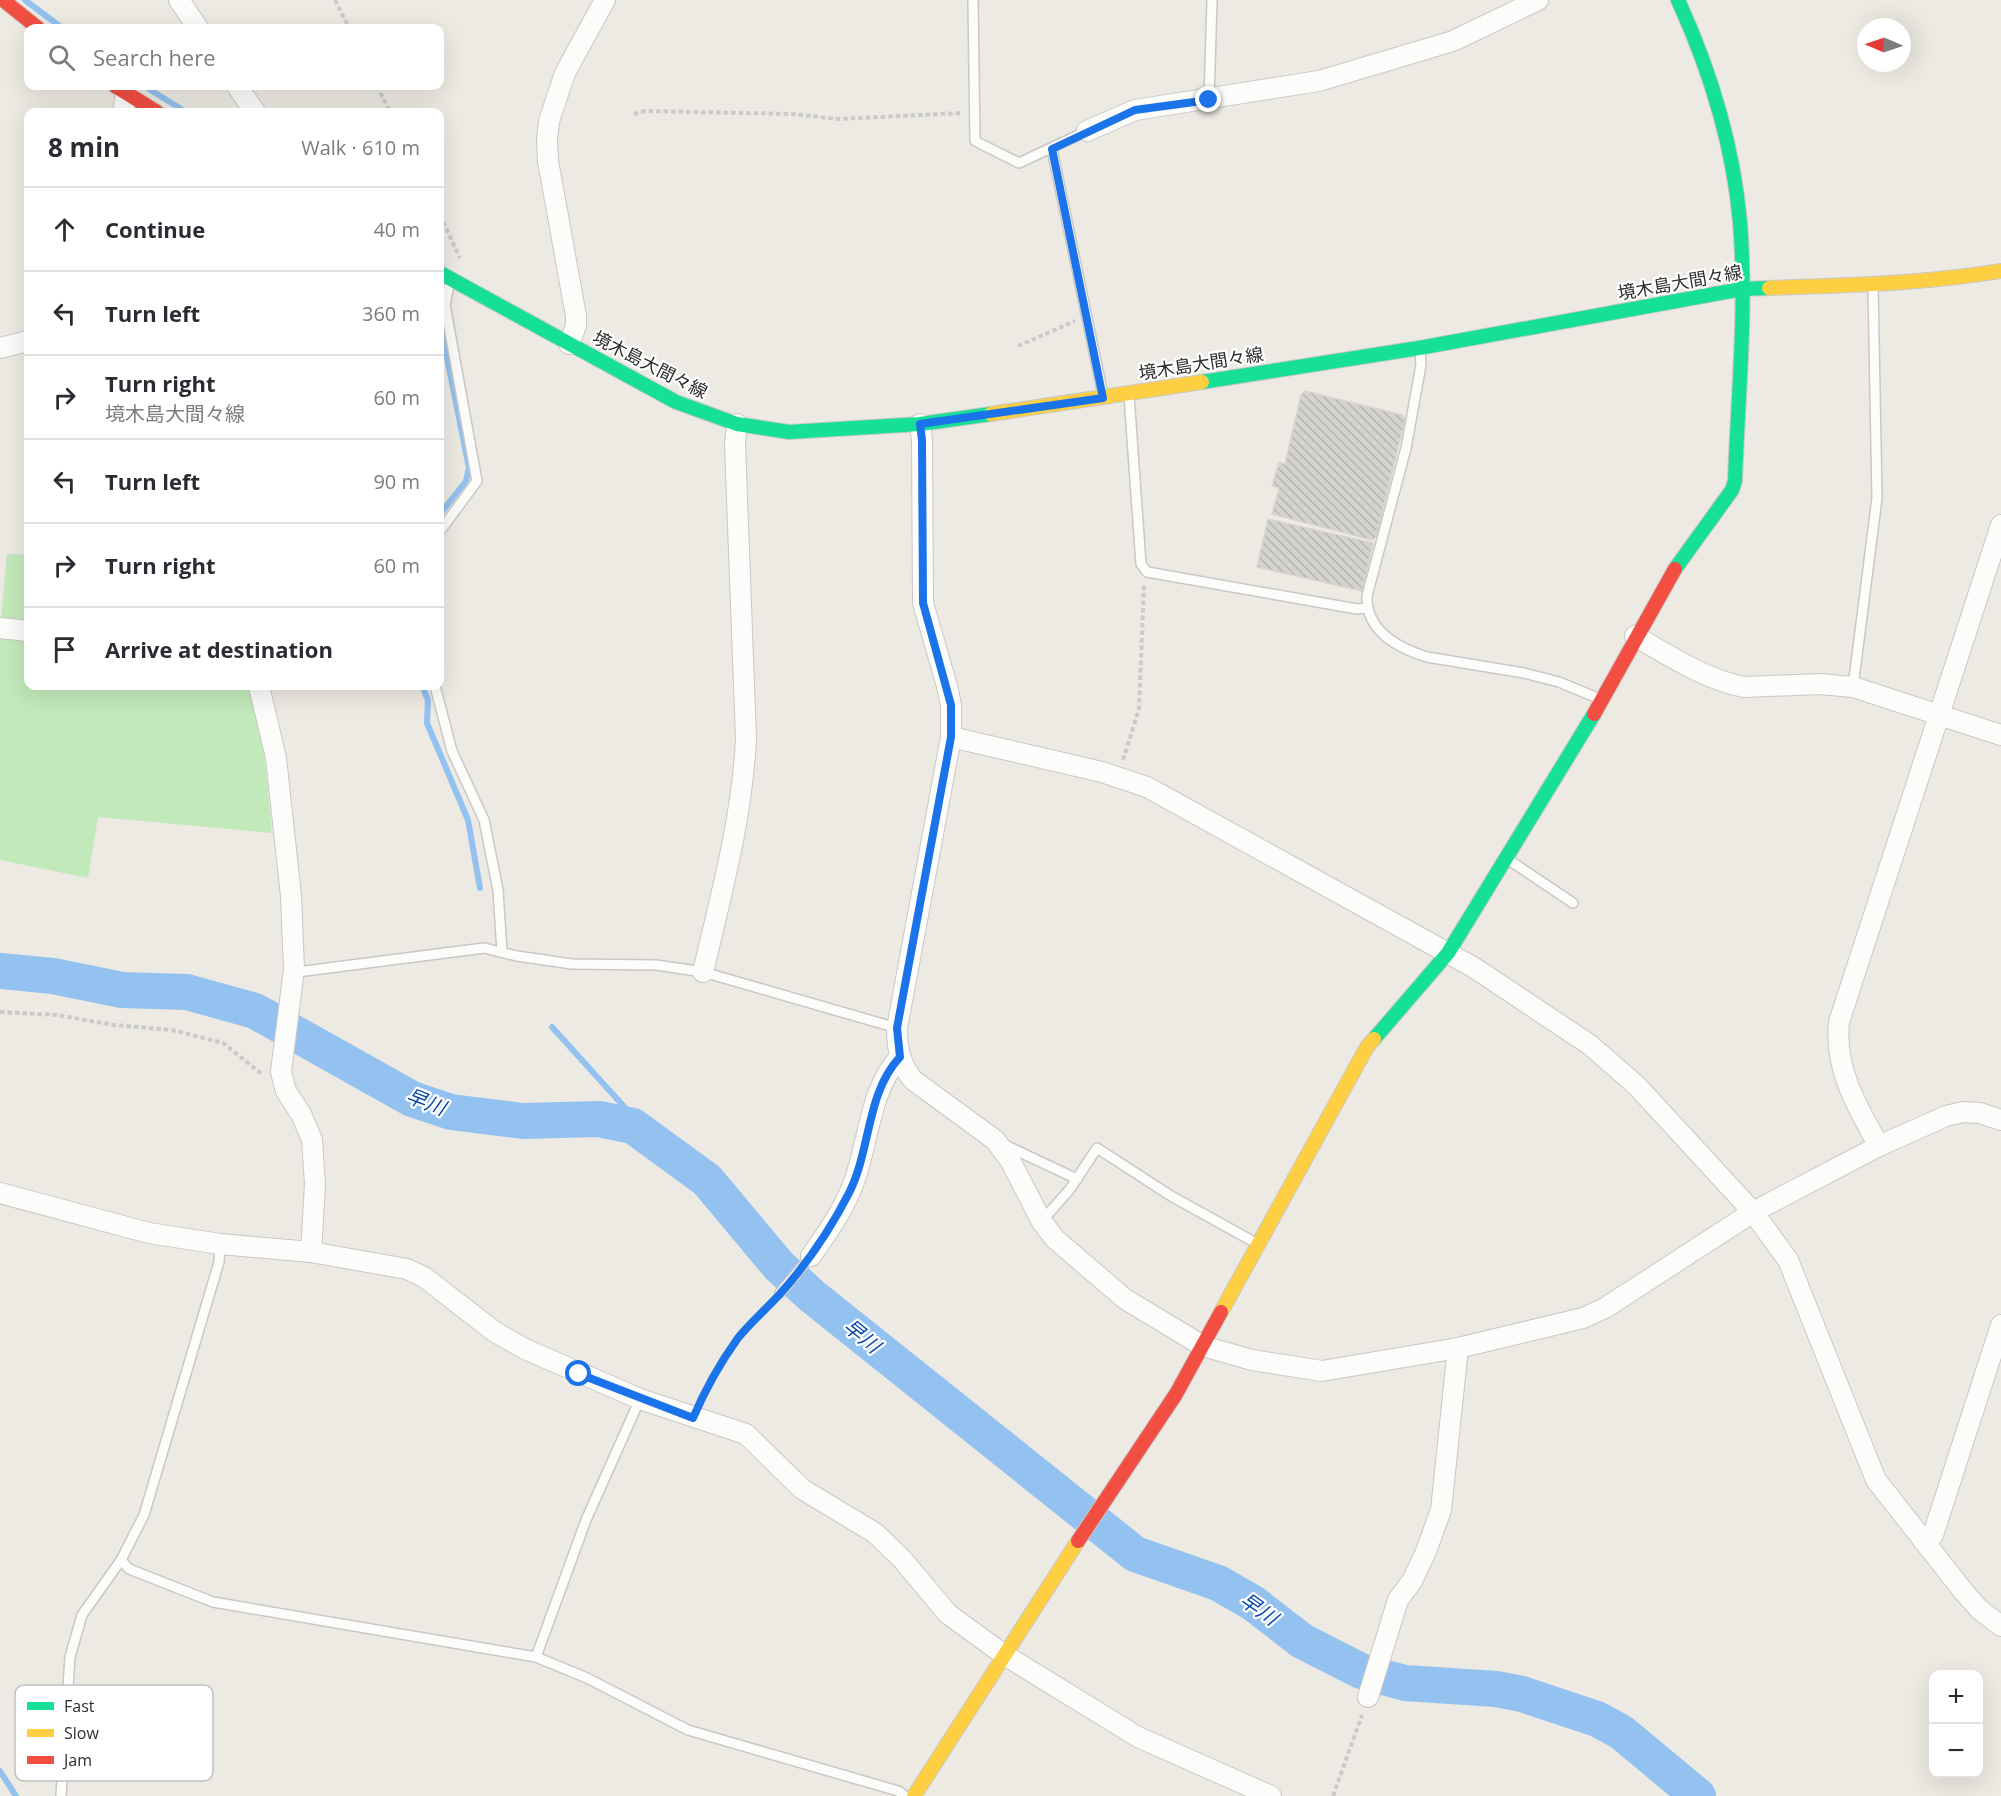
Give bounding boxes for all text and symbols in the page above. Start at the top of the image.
north arrow [1857,18,1911,72]
search box [24,24,444,90]
icon: search [45,41,78,74]
text: Search here [93,42,216,72]
route end [1195,86,1221,112]
text: 8 min [48,129,120,165]
text: Walk · 610 m [301,134,420,161]
icon: ahead [48,213,81,246]
text: Continue [105,214,205,244]
text: 40 m [373,216,420,243]
street label: 境木島大間々線 [1616,259,1744,305]
icon: left [48,297,81,330]
text: Turn left [105,298,200,328]
text: 360 m [362,300,420,327]
street label: 境木島大間々線 [589,325,712,403]
street label: 境木島大間々線 [1137,341,1265,385]
text: Turn right [105,368,216,398]
icon: right [48,381,81,414]
text: 60 m [373,384,420,411]
text: 境木島大間々線 [105,400,245,427]
icon: left [48,465,81,498]
text: Turn left [105,466,200,496]
text: 90 m [373,468,420,495]
icon: right [48,549,81,582]
text: Turn right [105,550,216,580]
text: 60 m [373,552,420,579]
icon: arrive [48,633,81,666]
text: Arrive at destination [105,634,333,664]
water label: 早川 [403,1082,452,1122]
water label: 早川 [838,1313,888,1360]
route start [565,1360,591,1386]
water label: 早川 [1235,1586,1285,1632]
map controls [1929,1670,1983,1778]
button: + [1929,1670,1983,1724]
legend [15,1685,213,1781]
text: Fast [64,1695,95,1717]
text: Slow [64,1722,99,1744]
button: − [1929,1724,1983,1778]
text: Jam [62,1749,92,1771]

